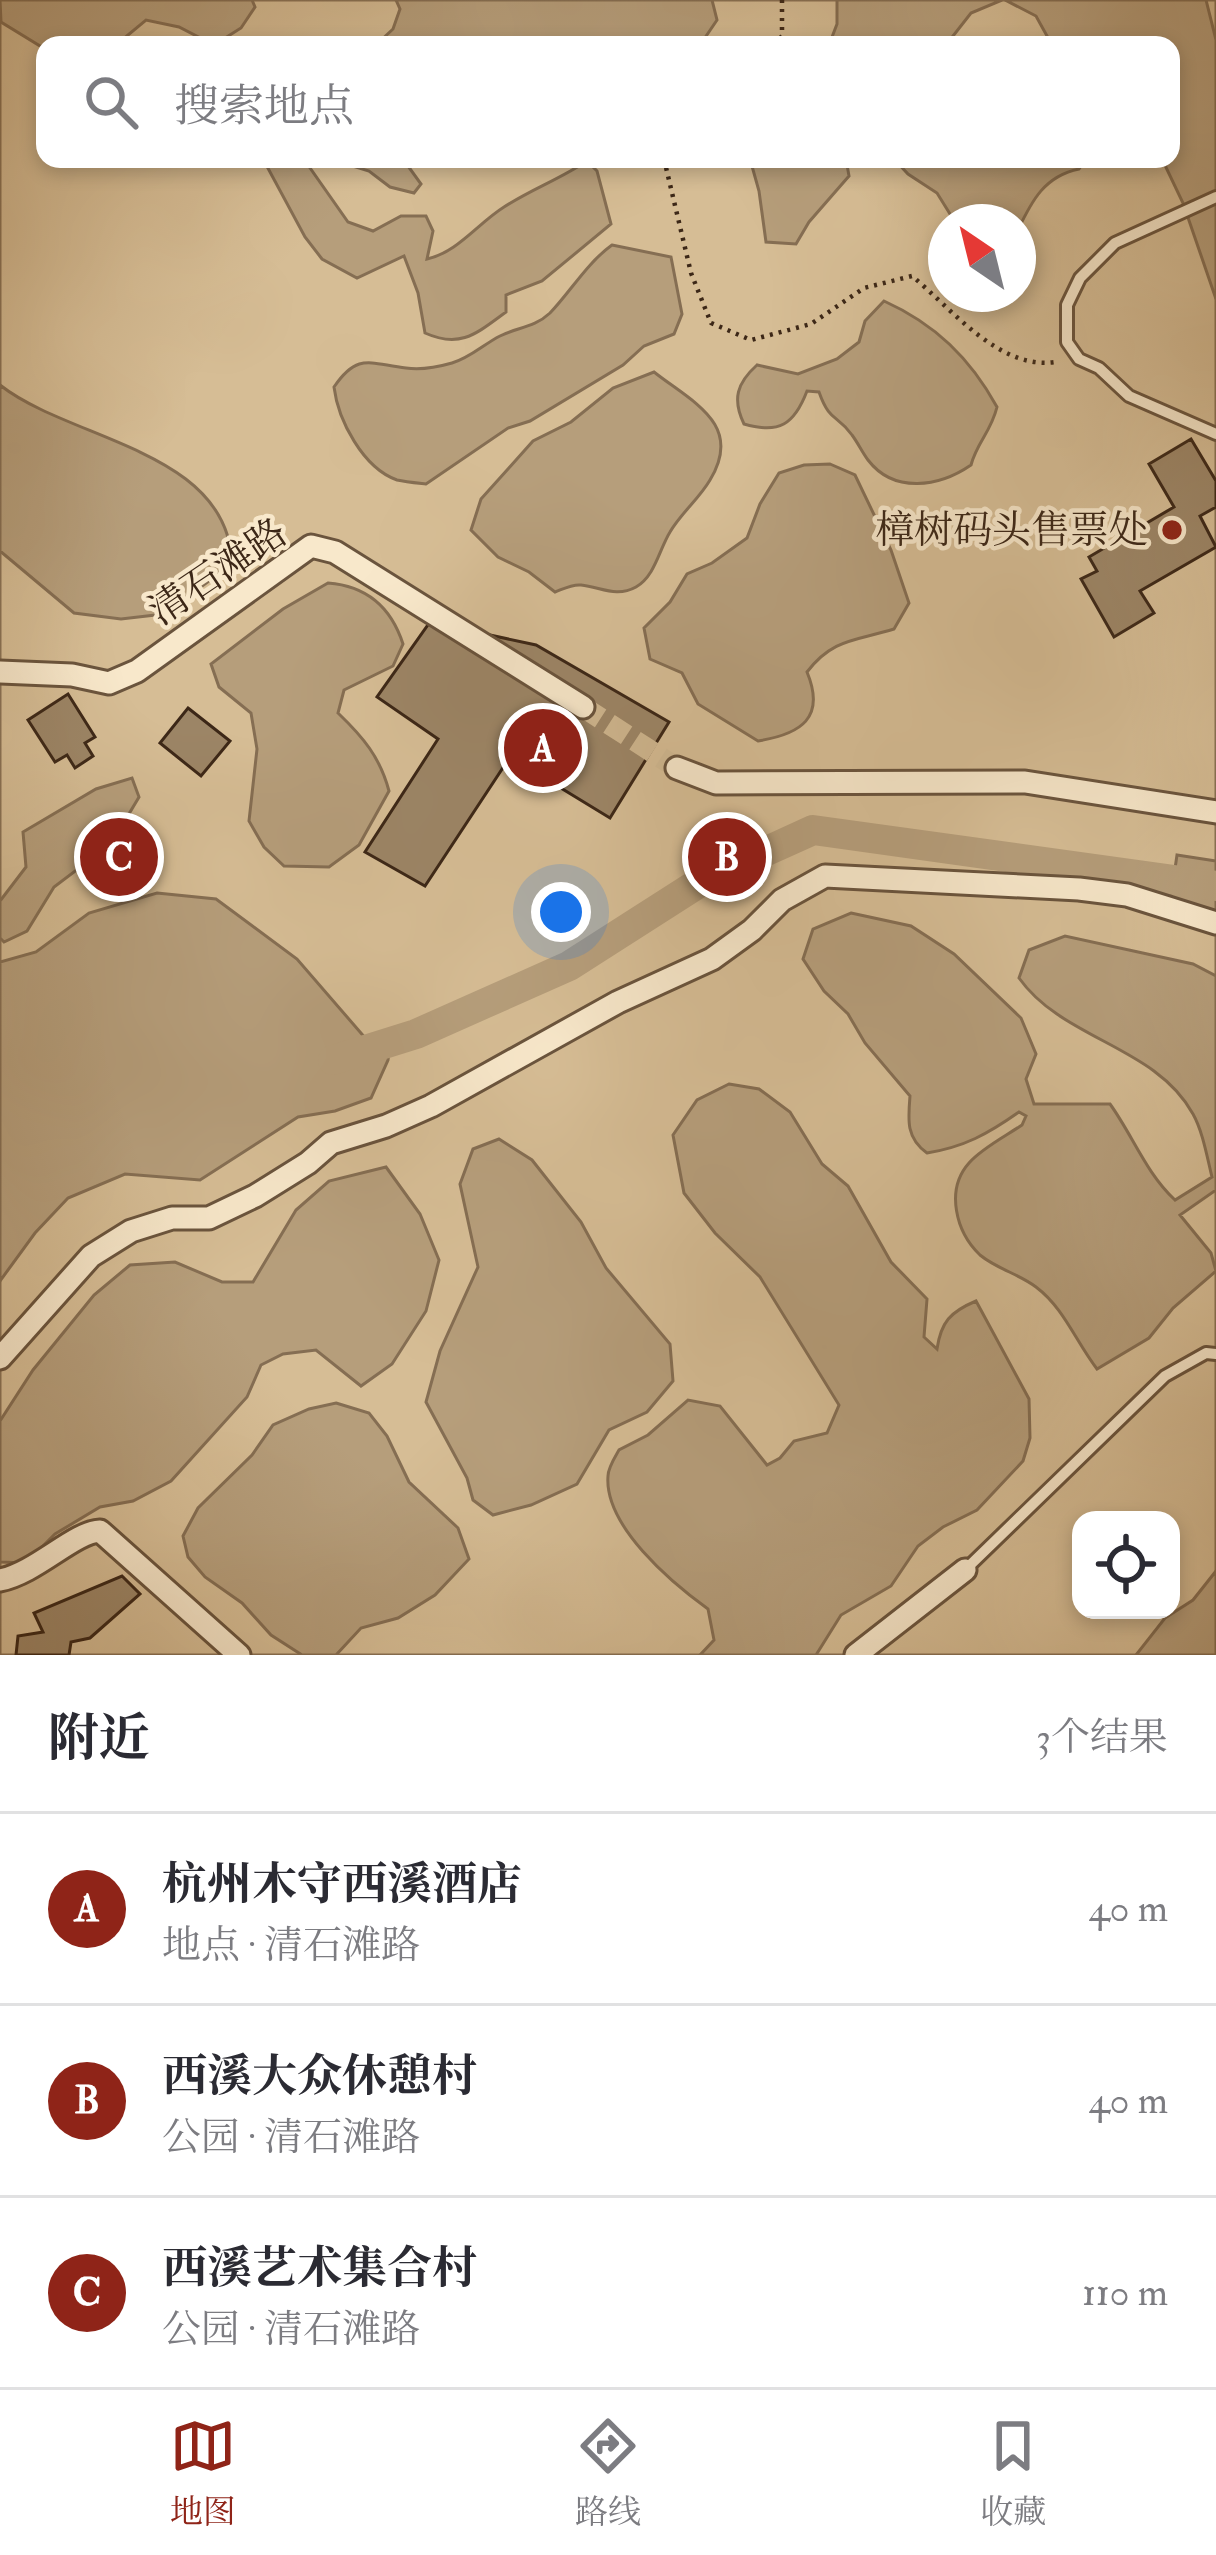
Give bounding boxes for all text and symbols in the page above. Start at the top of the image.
search box [36,36,1180,168]
icon: search [78,69,144,135]
text: 搜索地点 [174,79,354,135]
north arrow [928,204,1036,312]
place label: 樟树码头售票处 [875,506,1148,555]
street label: 清石滩路 [140,508,296,636]
marker: 樟树码头售票处 [1159,517,1185,543]
pin: A [504,703,582,793]
pin: C [80,812,158,902]
pin: B [688,812,766,902]
your location [531,882,591,942]
map controls [1072,1511,1180,1619]
button: locate [1072,1511,1180,1619]
text: 附近 [48,1707,150,1771]
text: 3个结果 [1036,1713,1168,1762]
text: 杭州木守西溪酒店 [162,1857,522,1913]
text: A [75,1884,99,1933]
text: 40 m [1089,1884,1168,1933]
text: 地点 · 清石滩路 [162,1921,420,1970]
text: 西溪大众休憩村 [162,2049,477,2105]
text: B [74,2076,100,2125]
text: 40 m [1089,2076,1168,2125]
text: 公园 · 清石滩路 [162,2113,420,2162]
text: 西溪艺术集合村 [162,2241,477,2297]
text: C [73,2268,101,2317]
text: 110 m [1082,2268,1168,2317]
text: 公园 · 清石滩路 [162,2305,420,2354]
tab: 地图 [170,2413,236,2533]
tab: 路线 [575,2413,641,2533]
tab: 收藏 [980,2413,1046,2533]

